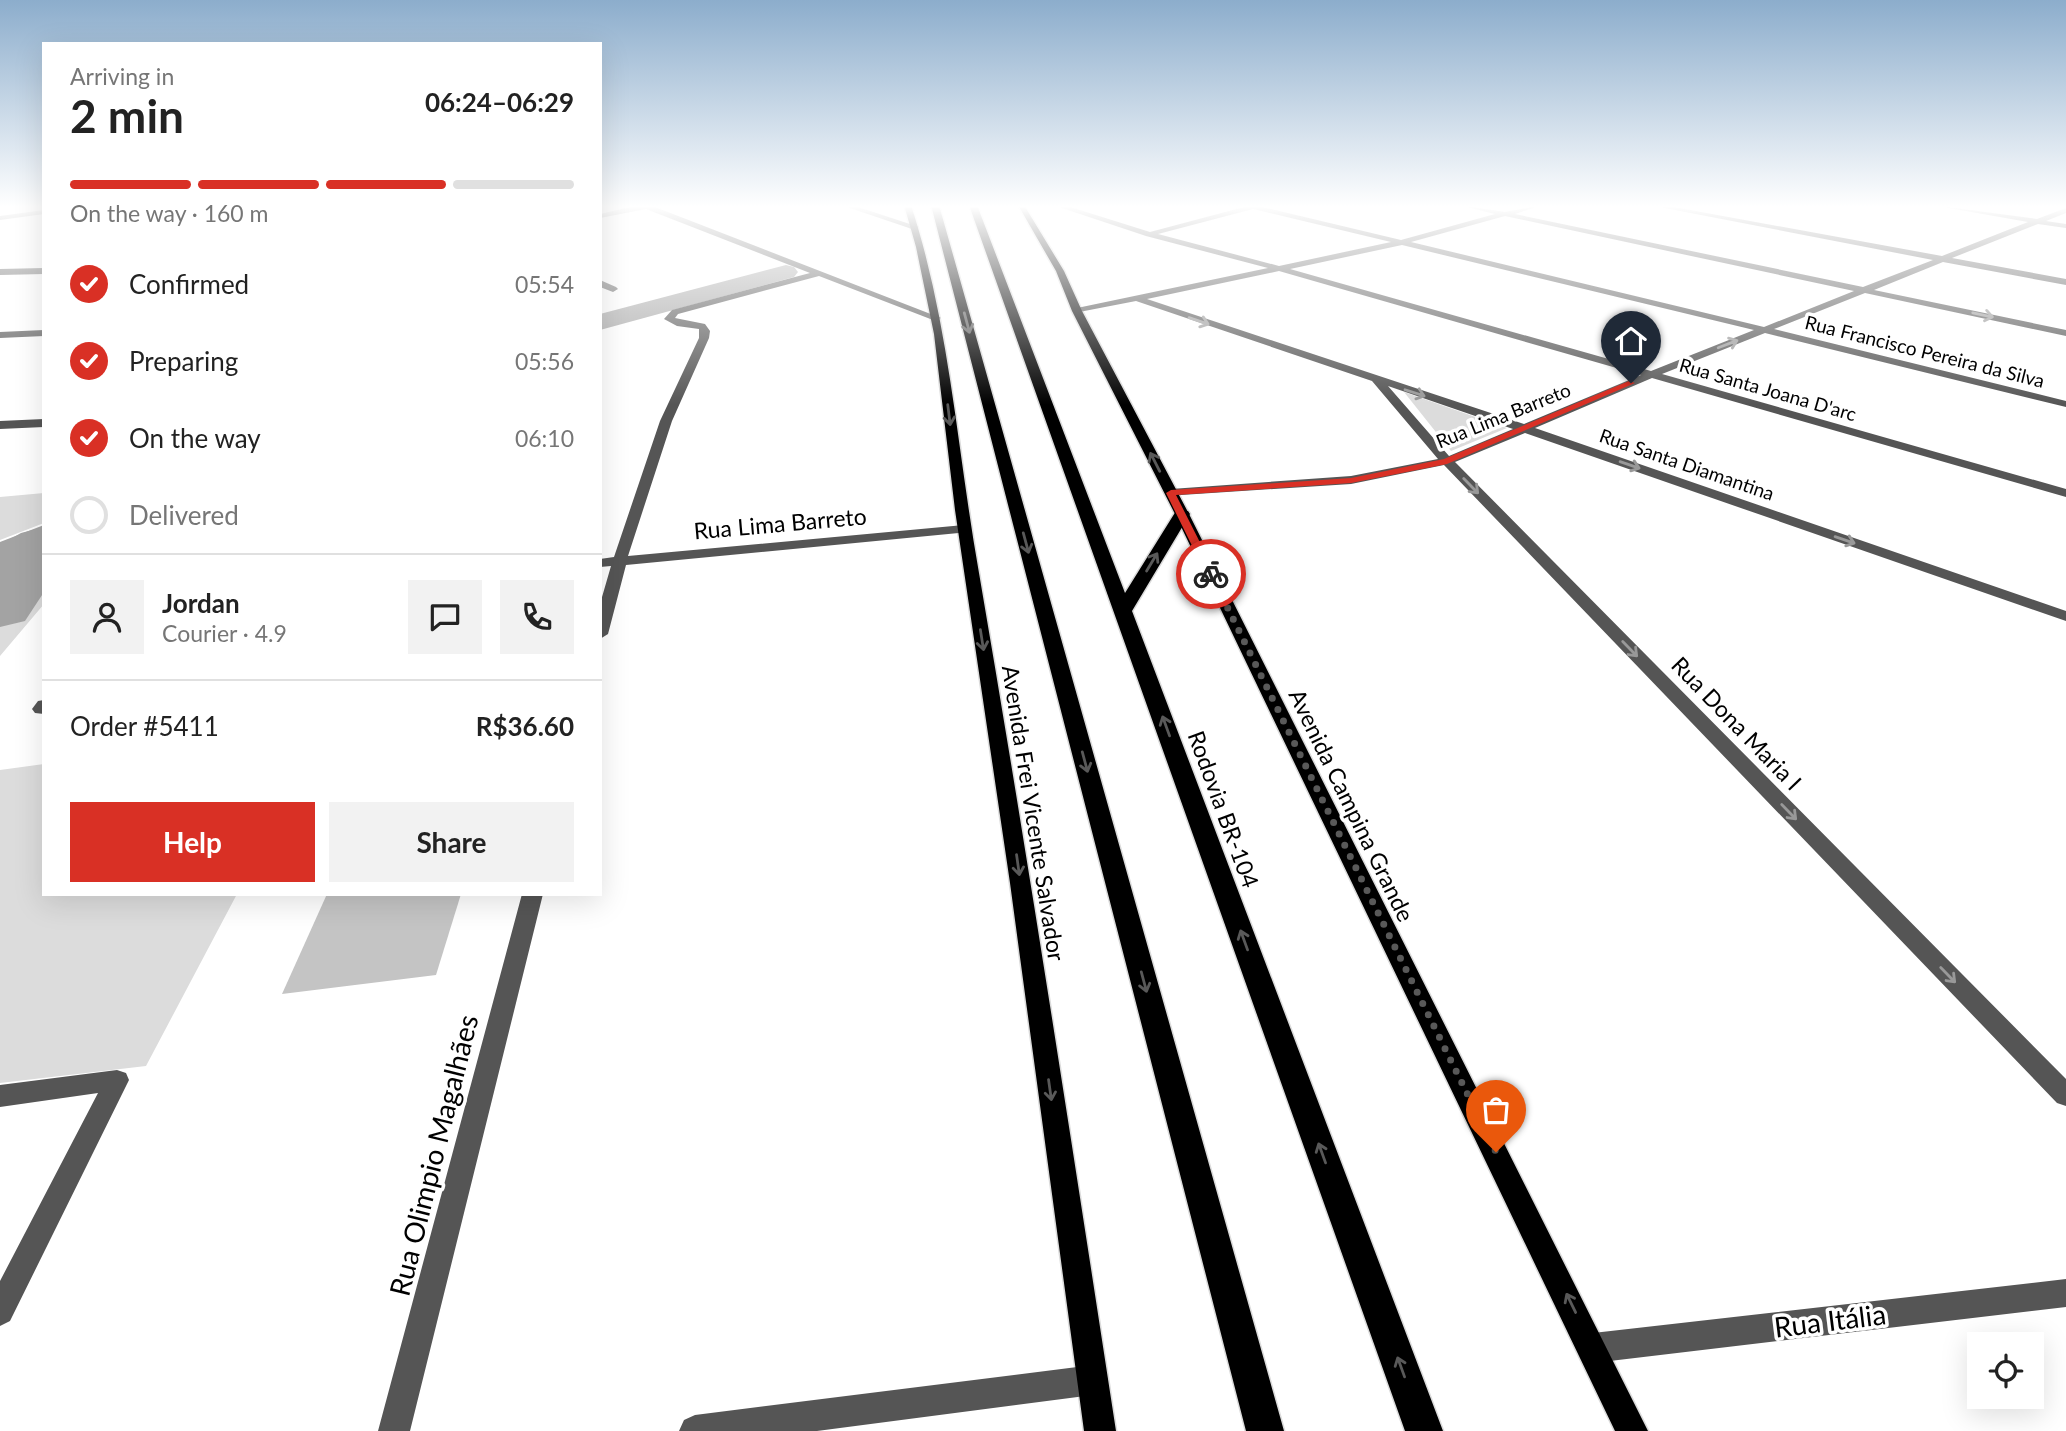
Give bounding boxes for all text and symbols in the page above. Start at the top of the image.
text: Arriving in [70,62,174,90]
text: 06:24–06:29 [425,86,574,118]
text: 2 min [70,88,184,143]
text: On the way · 160 m [70,199,269,227]
icon: check [70,265,108,303]
text: Confirmed [129,268,249,300]
text: 05:54 [515,270,574,298]
one-way arrow [1971,308,1994,322]
street label: Rua Francisco Pereira da Silva [1803,310,2047,392]
one-way arrow [961,311,974,334]
pin [1601,311,1661,383]
one-way arrow [1187,316,1209,328]
icon: home [1612,322,1650,360]
one-way arrow [1716,337,1738,350]
icon: check [70,342,108,380]
text: Preparing [129,345,238,377]
text: 05:56 [515,347,574,375]
street label: Rua Santa Joana D'arc [1677,353,1859,425]
street label: Rua Lima Barreto [1432,378,1574,452]
one-way arrow [1403,388,1425,400]
one-way arrow [942,403,955,426]
icon: check [70,419,108,457]
text: On the way [129,422,261,454]
street label: Rua Santa Diamantina [1597,423,1777,505]
text: 06:10 [515,424,574,452]
one-way arrow [1148,452,1161,473]
one-way arrow [1619,460,1641,472]
one-way arrow [1463,478,1480,495]
text: Delivered [129,499,239,531]
street label: Rua Lima Barreto [692,502,868,544]
one-way arrow [1020,531,1033,553]
one-way arrow [1834,535,1856,547]
courier [1176,539,1246,609]
one-way arrow [1146,553,1160,573]
icon: bike [1192,555,1230,593]
button: person [70,580,144,654]
button: chat [408,580,482,654]
button: phone [500,580,574,654]
text: Jordan [162,587,240,619]
text: Courier · 4.9 [162,619,287,647]
one-way arrow [976,628,989,651]
one-way arrow [1622,640,1639,657]
street label: Rua Dona Maria I [1666,650,1808,796]
street label: Avenida Frei Vicente Salvador [997,663,1071,963]
street label: Avenida Campina Grande [1283,684,1421,926]
text: Order #5411 [70,710,219,742]
text: R$36.60 [476,710,574,742]
one-way arrow [1158,716,1171,738]
street label: Rodovia BR-104 [1183,727,1265,891]
one-way arrow [1079,750,1092,773]
button: Help [70,802,315,882]
button: Share [329,802,574,882]
one-way arrow [1781,803,1798,820]
one-way arrow [1011,853,1024,876]
one-way arrow [1237,929,1249,951]
one-way arrow [1940,966,1957,983]
one-way arrow [1139,971,1152,993]
street label: Rua Olimpio Magalhães [382,1011,484,1299]
one-way arrow [1044,1078,1057,1101]
pin [1466,1080,1526,1152]
icon: bag [1477,1091,1515,1129]
one-way arrow [1315,1143,1328,1165]
one-way arrow [1564,1293,1578,1314]
street label: Rua Itália [1772,1296,1888,1344]
map controls [1967,1332,2044,1409]
button: locate [1967,1332,2044,1409]
one-way arrow [1393,1356,1406,1378]

